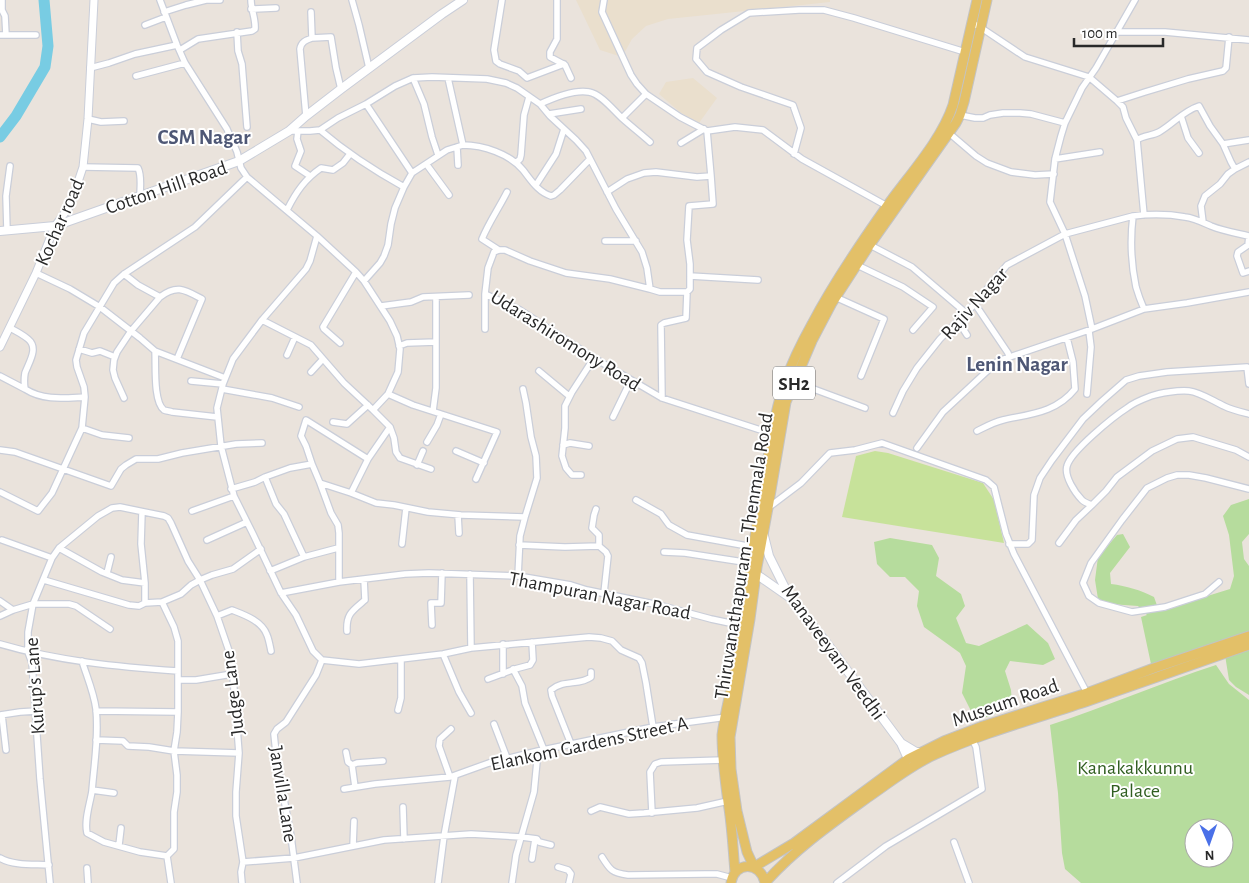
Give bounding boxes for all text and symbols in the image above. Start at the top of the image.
scale bar [1074,15,1163,47]
text: 100 m [1082,26,1117,41]
district label: CSM Nagar [157,127,251,148]
street label: Cotton Hill Road [103,158,230,218]
street label: Kochar road [32,176,88,269]
street label: Rajiv Nagar [937,263,1012,344]
street label: Udarashiromony Road [487,287,644,395]
district label: Lenin Nagar [966,354,1068,375]
road number: SH2 [773,366,815,399]
street label: Thiruvanathapuram - Thenmala Road [711,411,777,701]
street label: Thampuran Nagar Road [507,569,692,623]
street label: Manaveeyam Veedhi [778,581,889,724]
street label: Kurup's Lane [22,637,48,735]
street label: Judge Lane [218,649,248,737]
street label: Museum Road [949,675,1061,731]
street label: Elankom Gardens Street A [489,713,690,775]
street label: Janvilla Lane [266,744,301,844]
park label: Kanakakkunnu Palace [1077,758,1193,801]
north arrow [1184,818,1234,868]
text: N [1204,848,1215,862]

